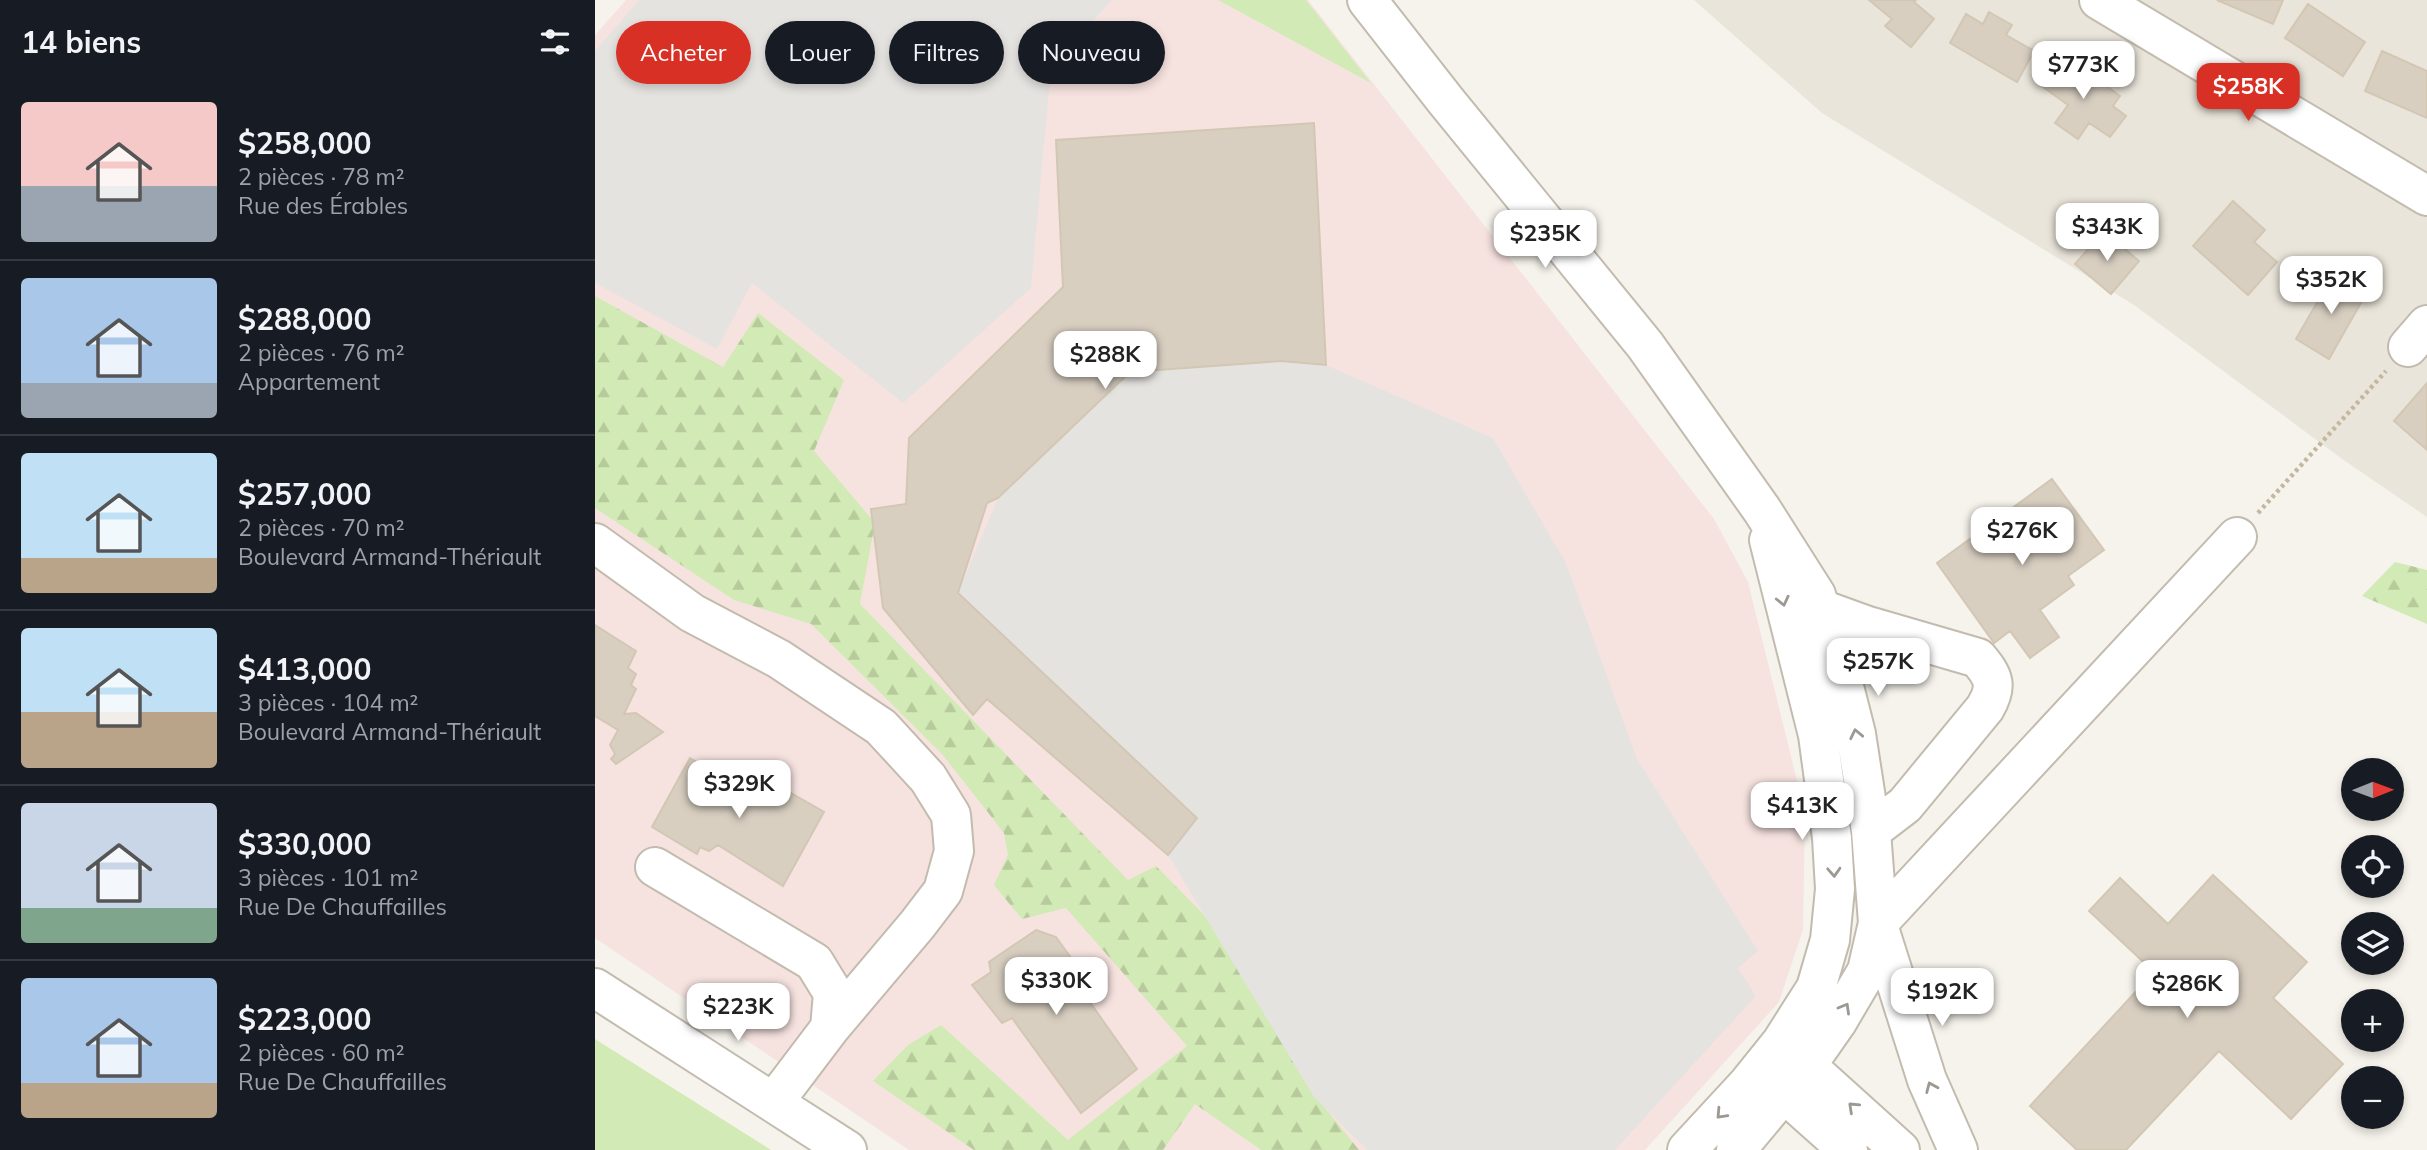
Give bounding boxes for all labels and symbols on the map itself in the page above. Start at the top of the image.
pin: $773K [2034,42,2132,101]
pin: $258K [2199,64,2297,123]
pin: $343K [2058,204,2156,263]
pin: $235K [1496,210,1594,270]
pin: $352K [2282,256,2380,316]
pin: $288K [1056,332,1154,391]
pin: $276K [1973,508,2071,567]
one-way arrow [1775,595,1790,607]
pin: $257K [1829,638,1927,698]
one-way arrow [1849,728,1864,740]
north arrow [2341,758,2405,821]
pin: $329K [690,760,788,820]
pin: $413K [1753,782,1851,842]
one-way arrow [1826,867,1841,878]
pin: $330K [1007,958,1105,1017]
pin: $286K [2138,960,2236,1020]
pin: $192K [1893,968,1991,1028]
pin: $223K [689,984,787,1043]
one-way arrow [1837,1003,1850,1016]
one-way arrow [1925,1082,1939,1094]
one-way arrow [1848,1103,1861,1116]
one-way arrow [1717,1106,1729,1119]

